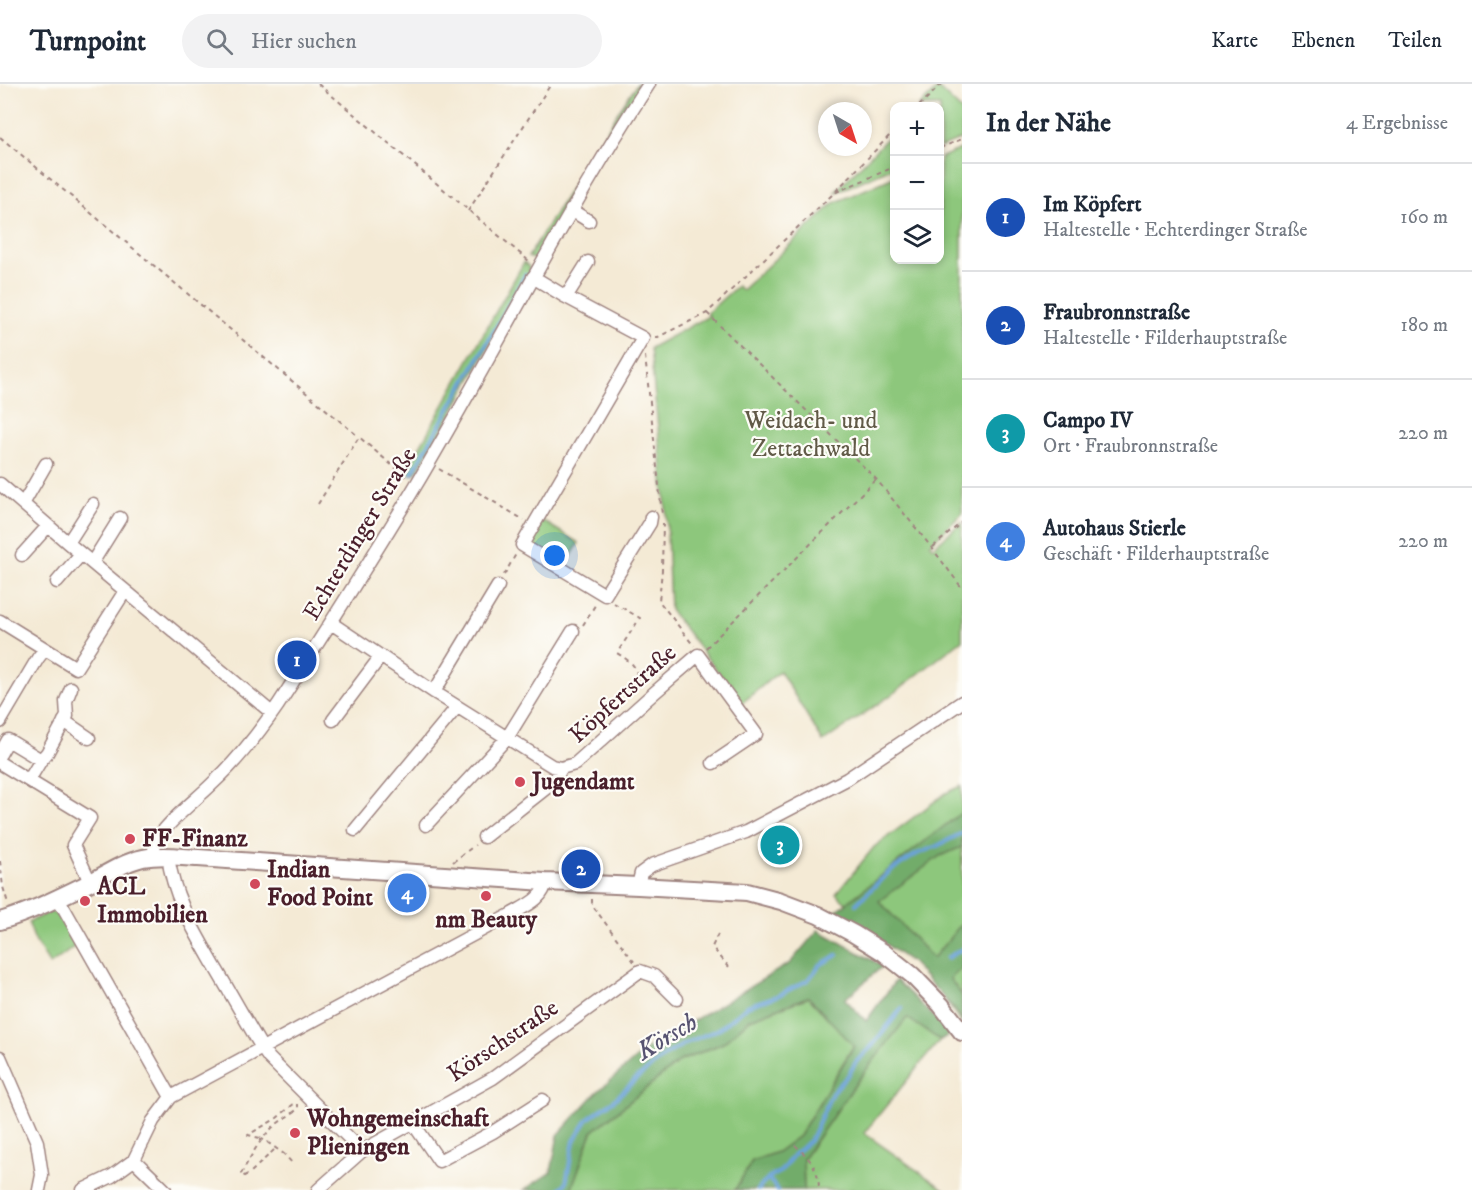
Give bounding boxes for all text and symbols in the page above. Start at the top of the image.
search box [182,14,602,68]
text: Turnpoint [30,24,146,59]
icon: search [203,25,236,58]
text: Hier suchen [251,28,357,55]
text: Karte [1211,28,1258,54]
text: Ebenen [1291,28,1355,54]
text: Teilen [1388,28,1442,54]
north arrow [818,102,872,156]
map controls [890,102,944,264]
button: + [890,102,944,156]
text: In der Nähe [986,107,1111,140]
text: 4 Ergebnisse [1346,111,1448,136]
button: − [890,156,944,210]
text: Im Köpfert [1043,191,1141,218]
text: 1 [1002,205,1009,230]
text: 160 m [1400,205,1448,230]
button: layers [890,210,944,264]
text: Haltestelle · Echterdinger Straße [1043,218,1308,243]
text: Fraubronnstraße [1043,299,1190,326]
text: 2 [1001,313,1010,338]
text: 180 m [1401,313,1448,338]
text: Haltestelle · Filderhauptstraße [1043,326,1287,351]
park label: Weidach- und Zettachwald [744,406,878,464]
text: Campo IV [1043,407,1133,434]
text: 3 [1002,421,1009,446]
text: 220 m [1398,421,1448,446]
text: Ort · Fraubronnstraße [1043,434,1218,459]
street label: Echterdinger Straße [297,442,423,626]
text: Autohaus Stierle [1043,515,1186,542]
text: 4 [1000,529,1011,554]
text: 220 m [1398,529,1448,554]
your location [540,541,569,570]
text: Geschäft · Filderhauptstraße [1043,542,1269,567]
pin: 1 [278,638,316,682]
street label: Köpfertstraße [563,638,683,750]
place label: Jugendamt [529,767,635,797]
marker: Jugendamt [513,775,527,789]
pin: 3 [760,822,800,867]
place label: FF-Finanz [142,824,248,854]
marker: FF-Finanz [123,832,137,846]
pin: 2 [562,846,600,892]
place label: Indian Food Point [267,855,373,913]
pin: 4 [388,870,426,916]
place label: ACL Immobilien [96,872,208,930]
marker: Indian Food Point [248,877,262,891]
marker: nm Beauty [479,889,493,903]
marker: ACL Immobilien [78,894,92,908]
place label: nm Beauty [435,905,537,935]
street label: Körschstraße [442,993,564,1089]
water label: Körsch [629,1006,704,1069]
place label: Wohngemeinschaft Plieningen [306,1104,490,1162]
marker: Wohngemeinschaft Plieningen [288,1126,302,1140]

